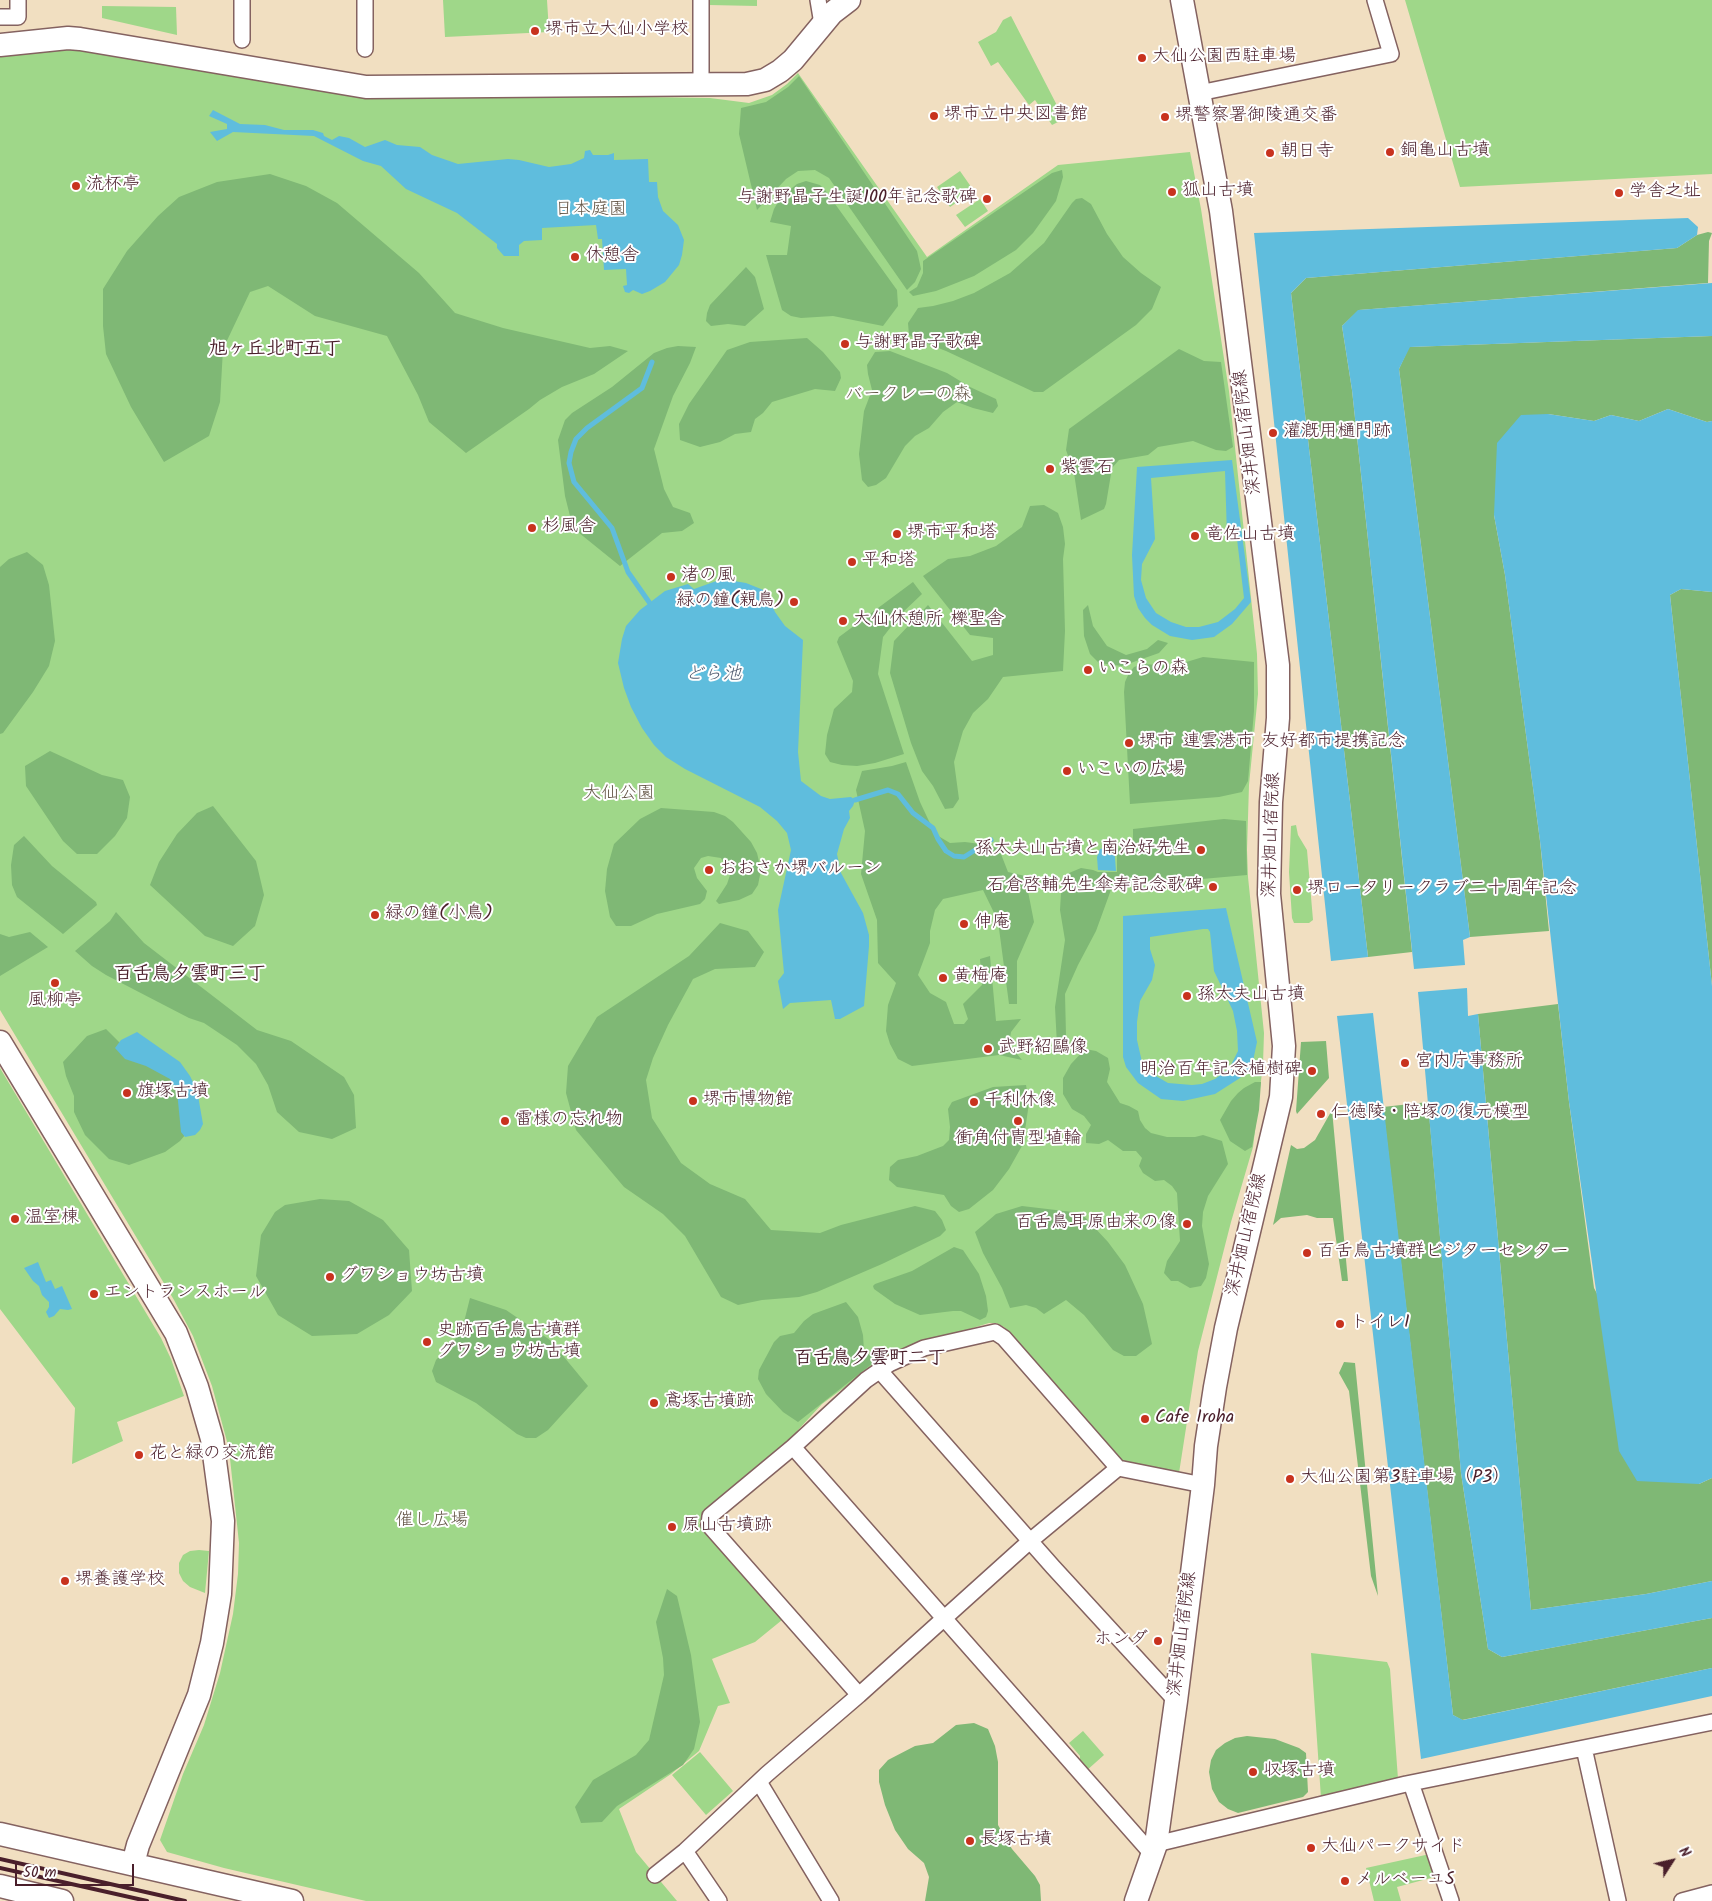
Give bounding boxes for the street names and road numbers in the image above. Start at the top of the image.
street label: 深井畑山宿院線 [1231,368,1267,496]
street label: 深井畑山宿院線 [1260,772,1286,898]
street label: 深井畑山宿院線 [1223,1171,1273,1299]
street label: 深井畑山宿院線 [1166,1570,1202,1698]

